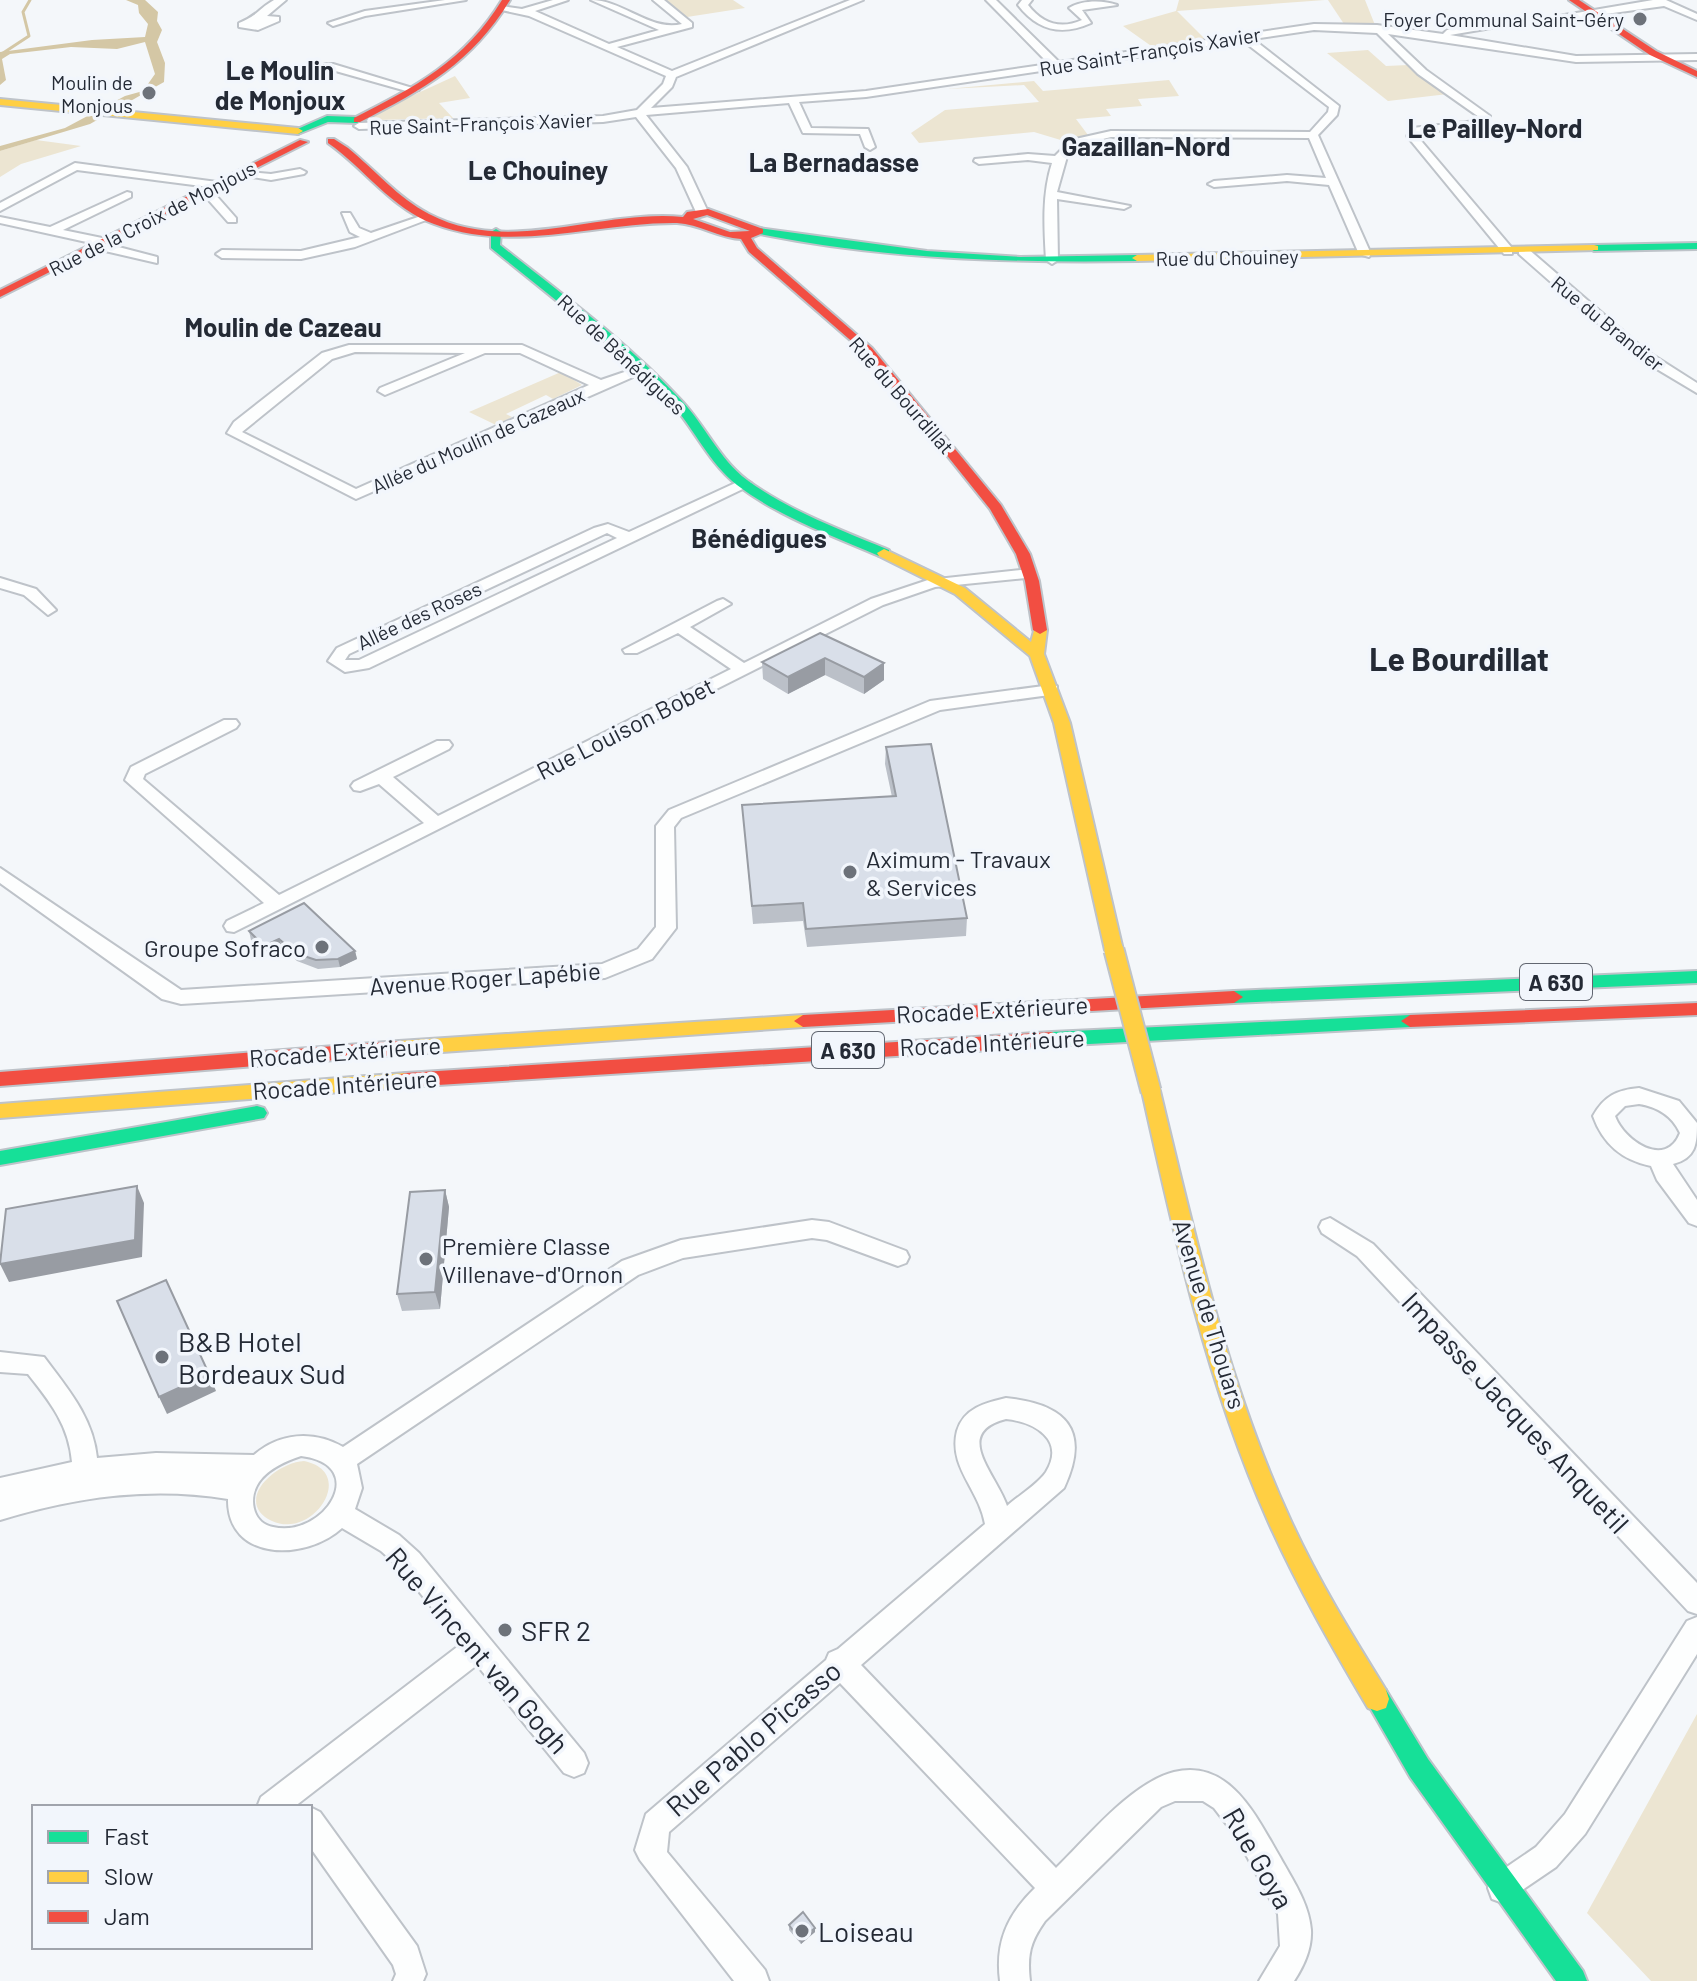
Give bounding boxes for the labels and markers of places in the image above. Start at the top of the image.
place label: Foyer Communal Saint-Géry [1383,7,1624,31]
marker: Foyer Communal Saint-Géry [1631,10,1649,28]
place label: Moulin de Monjous [51,70,133,117]
marker: Moulin de Monjous [140,84,158,102]
place label: Aximum - Travaux & Services [866,844,1051,901]
marker: Aximum - Travaux & Services [841,863,859,881]
place label: Groupe Sofraco [144,933,306,962]
marker: Groupe Sofraco [313,938,331,956]
place label: Première Classe Villenave-d'Ornon [442,1231,623,1288]
marker: Première Classe Villenave-d'Ornon [417,1250,435,1268]
place label: B&B Hotel Bordeaux Sud [178,1324,346,1390]
marker: B&B Hotel Bordeaux Sud [153,1348,171,1366]
place label: SFR 2 [521,1613,591,1647]
marker: SFR 2 [496,1621,514,1639]
place label: Loiseau [818,1914,914,1948]
marker: Loiseau [793,1922,811,1940]

